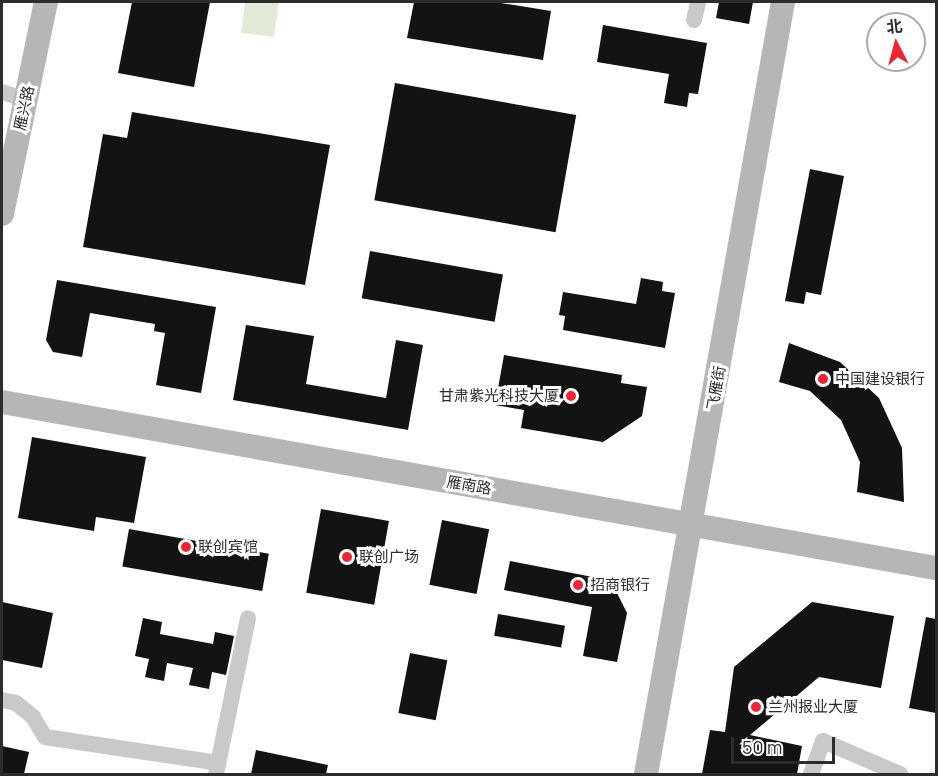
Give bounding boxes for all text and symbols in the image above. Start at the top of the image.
north arrow [866,12,926,72]
text: 北 [885,14,903,38]
street label: 雁兴路 [11,84,37,132]
street label: 飞雁街 [703,364,729,412]
place label: 中国建设银行 [835,370,925,388]
marker: 中国建设银行 [816,372,830,386]
place label: 甘肃紫光科技大厦 [439,387,559,405]
marker: 甘肃紫光科技大厦 [564,389,578,403]
street label: 雁南路 [445,472,493,498]
place label: 联创宾馆 [198,538,258,556]
marker: 联创宾馆 [179,540,193,554]
place label: 联创广场 [359,548,419,566]
marker: 联创广场 [340,550,354,564]
place label: 招商银行 [590,576,650,594]
marker: 招商银行 [571,578,585,592]
place label: 兰州报业大厦 [768,698,858,716]
marker: 兰州报业大厦 [749,700,763,714]
scale bar [734,725,838,763]
text: 50 m [742,735,782,759]

